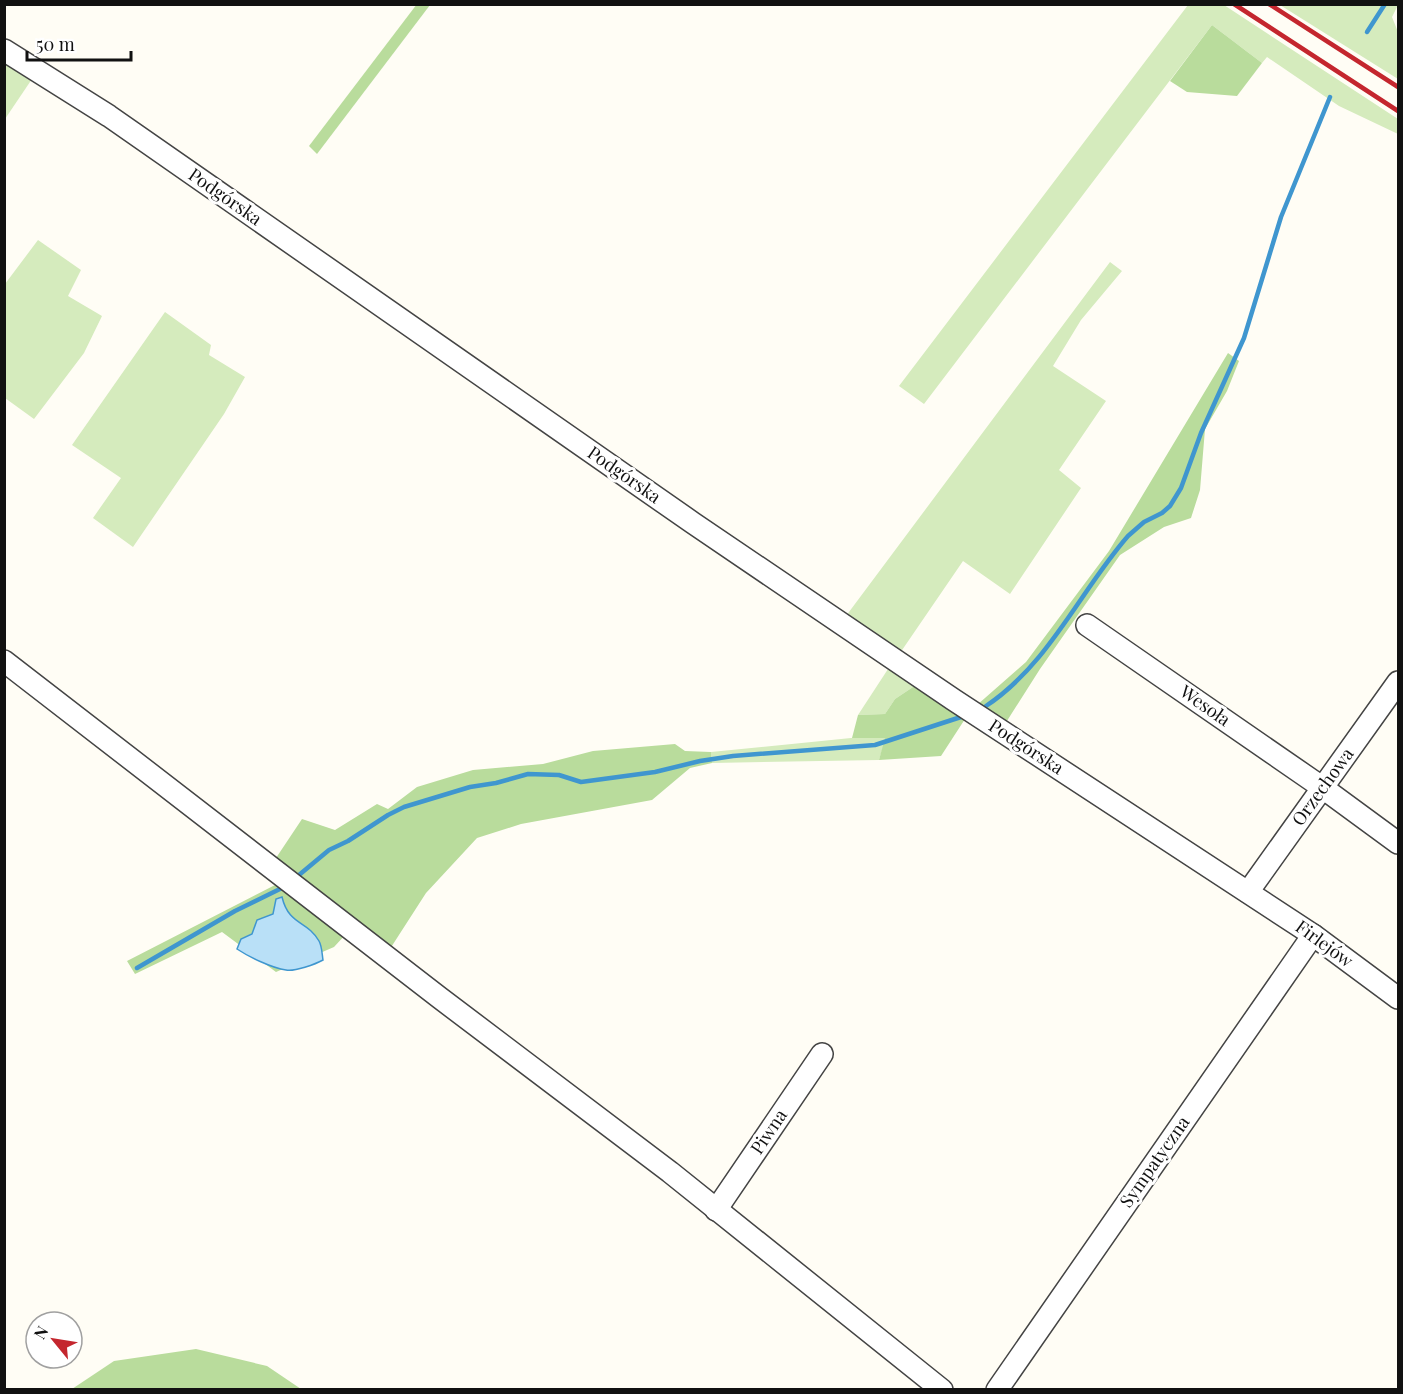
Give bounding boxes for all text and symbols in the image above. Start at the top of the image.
scale bar [27,24,130,62]
text: 50 m [36,32,75,56]
street label: Podgórska [184,162,267,230]
street label: Podgórska [583,440,666,508]
street label: Wesoła [1175,679,1235,731]
street label: Podgórska [985,713,1069,779]
street label: Orzechowa [1286,743,1359,830]
street label: Firlejów [1291,914,1358,972]
street label: Piwna [744,1104,792,1159]
street label: Sympatyczna [1114,1111,1195,1212]
north arrow [24,1310,84,1370]
text: N [29,1322,53,1343]

